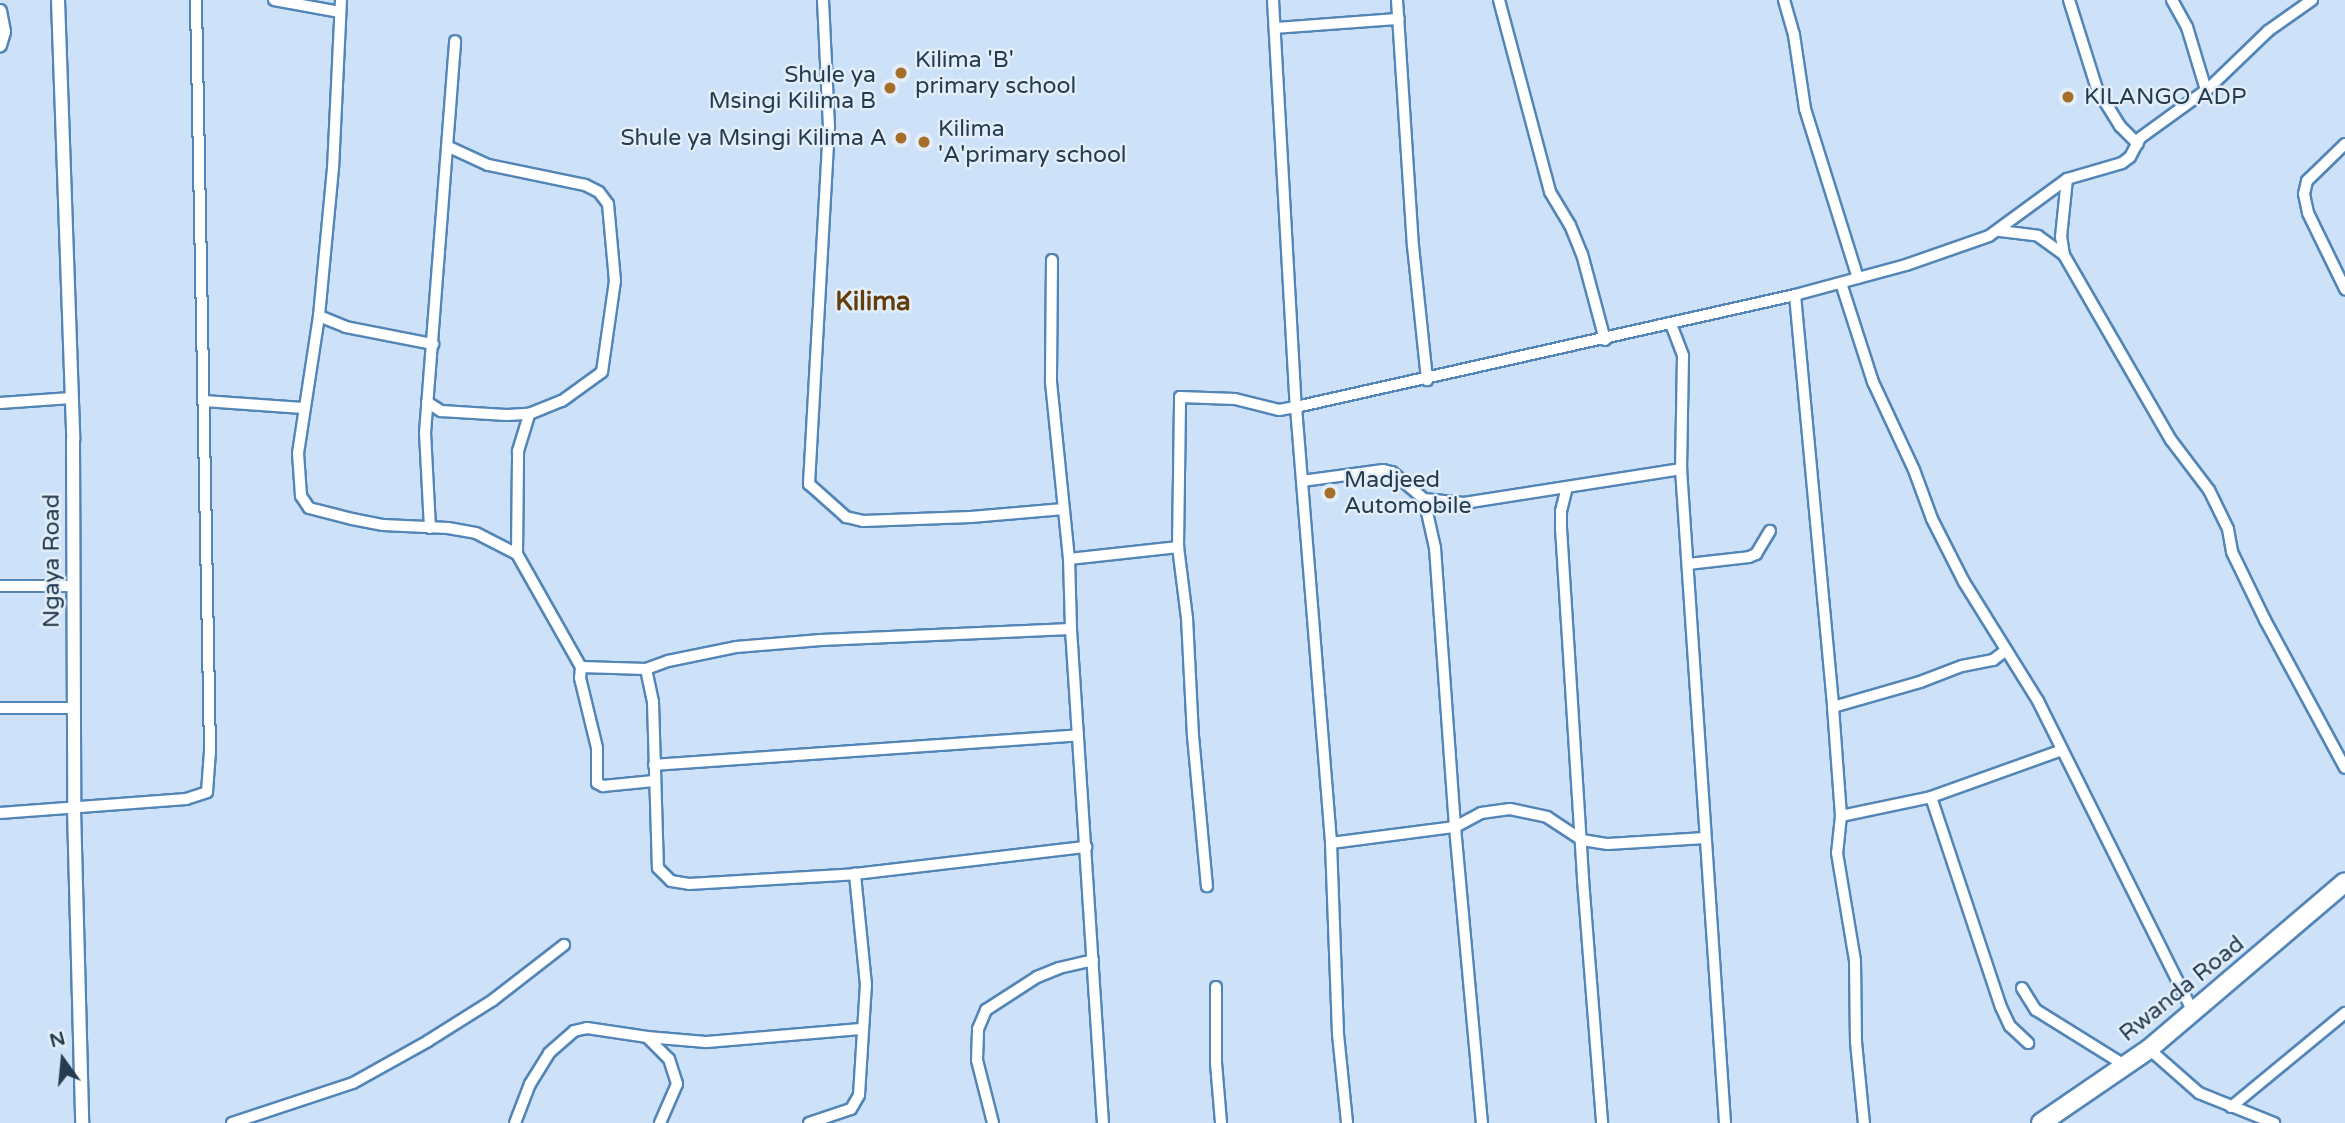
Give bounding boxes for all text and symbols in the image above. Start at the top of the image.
place label: Kilima 'B' primary school [915,46,1076,100]
place label: Shule ya Msingi Kilima B [708,61,876,115]
marker: Kilima 'B' primary school [893,65,909,81]
marker: Shule ya Msingi Kilima B [882,80,898,96]
place label: KILANGO ADP [2084,83,2246,111]
marker: KILANGO ADP [2058,87,2078,107]
place label: Kilima 'A'primary school [938,115,1127,169]
place label: Shule ya Msingi Kilima A [621,124,887,152]
marker: Shule ya Msingi Kilima A [893,130,909,146]
marker: Kilima 'A'primary school [916,134,932,150]
district label: Kilima [835,286,911,318]
place label: Madjeed Automobile [1344,466,1472,520]
marker: Madjeed Automobile [1322,485,1338,501]
street label: Ngaya Road [38,494,66,628]
street label: Rwanda Road [2114,930,2250,1048]
north arrow [28,1025,98,1095]
text: N [47,1027,68,1052]

